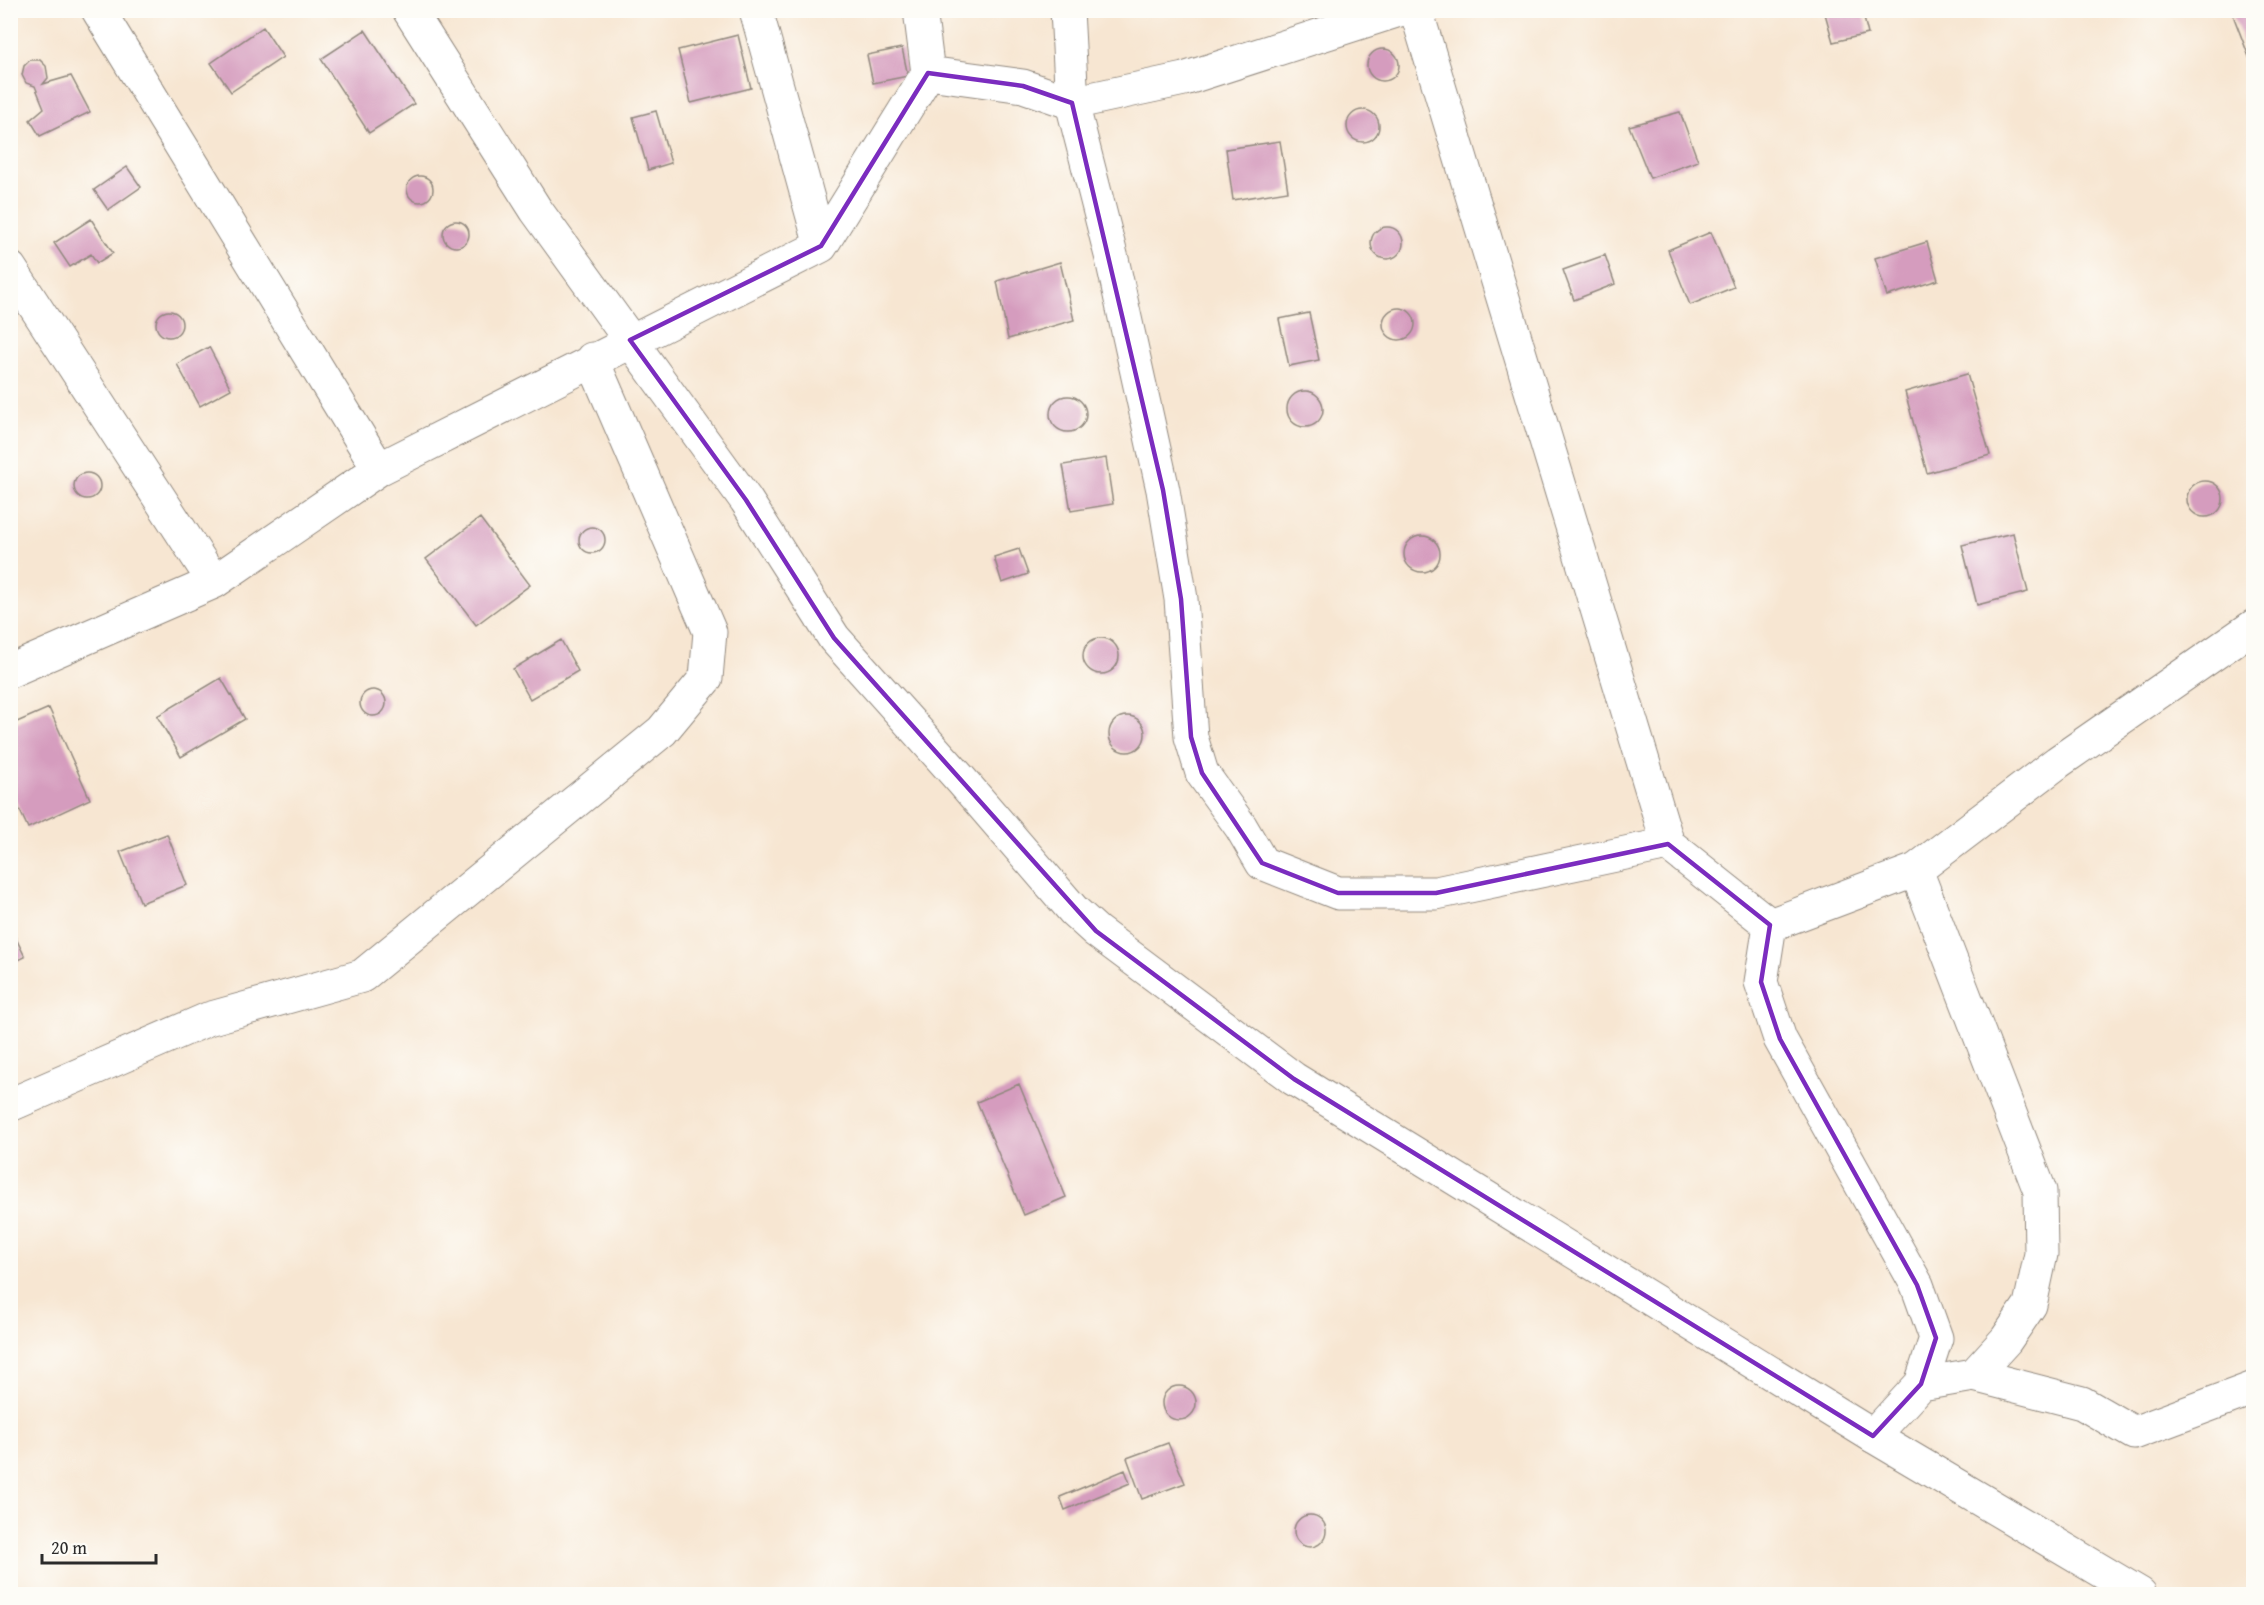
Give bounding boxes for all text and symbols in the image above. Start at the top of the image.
scale bar [42,1527,156,1565]
text: 20 m [51,1534,87,1561]

